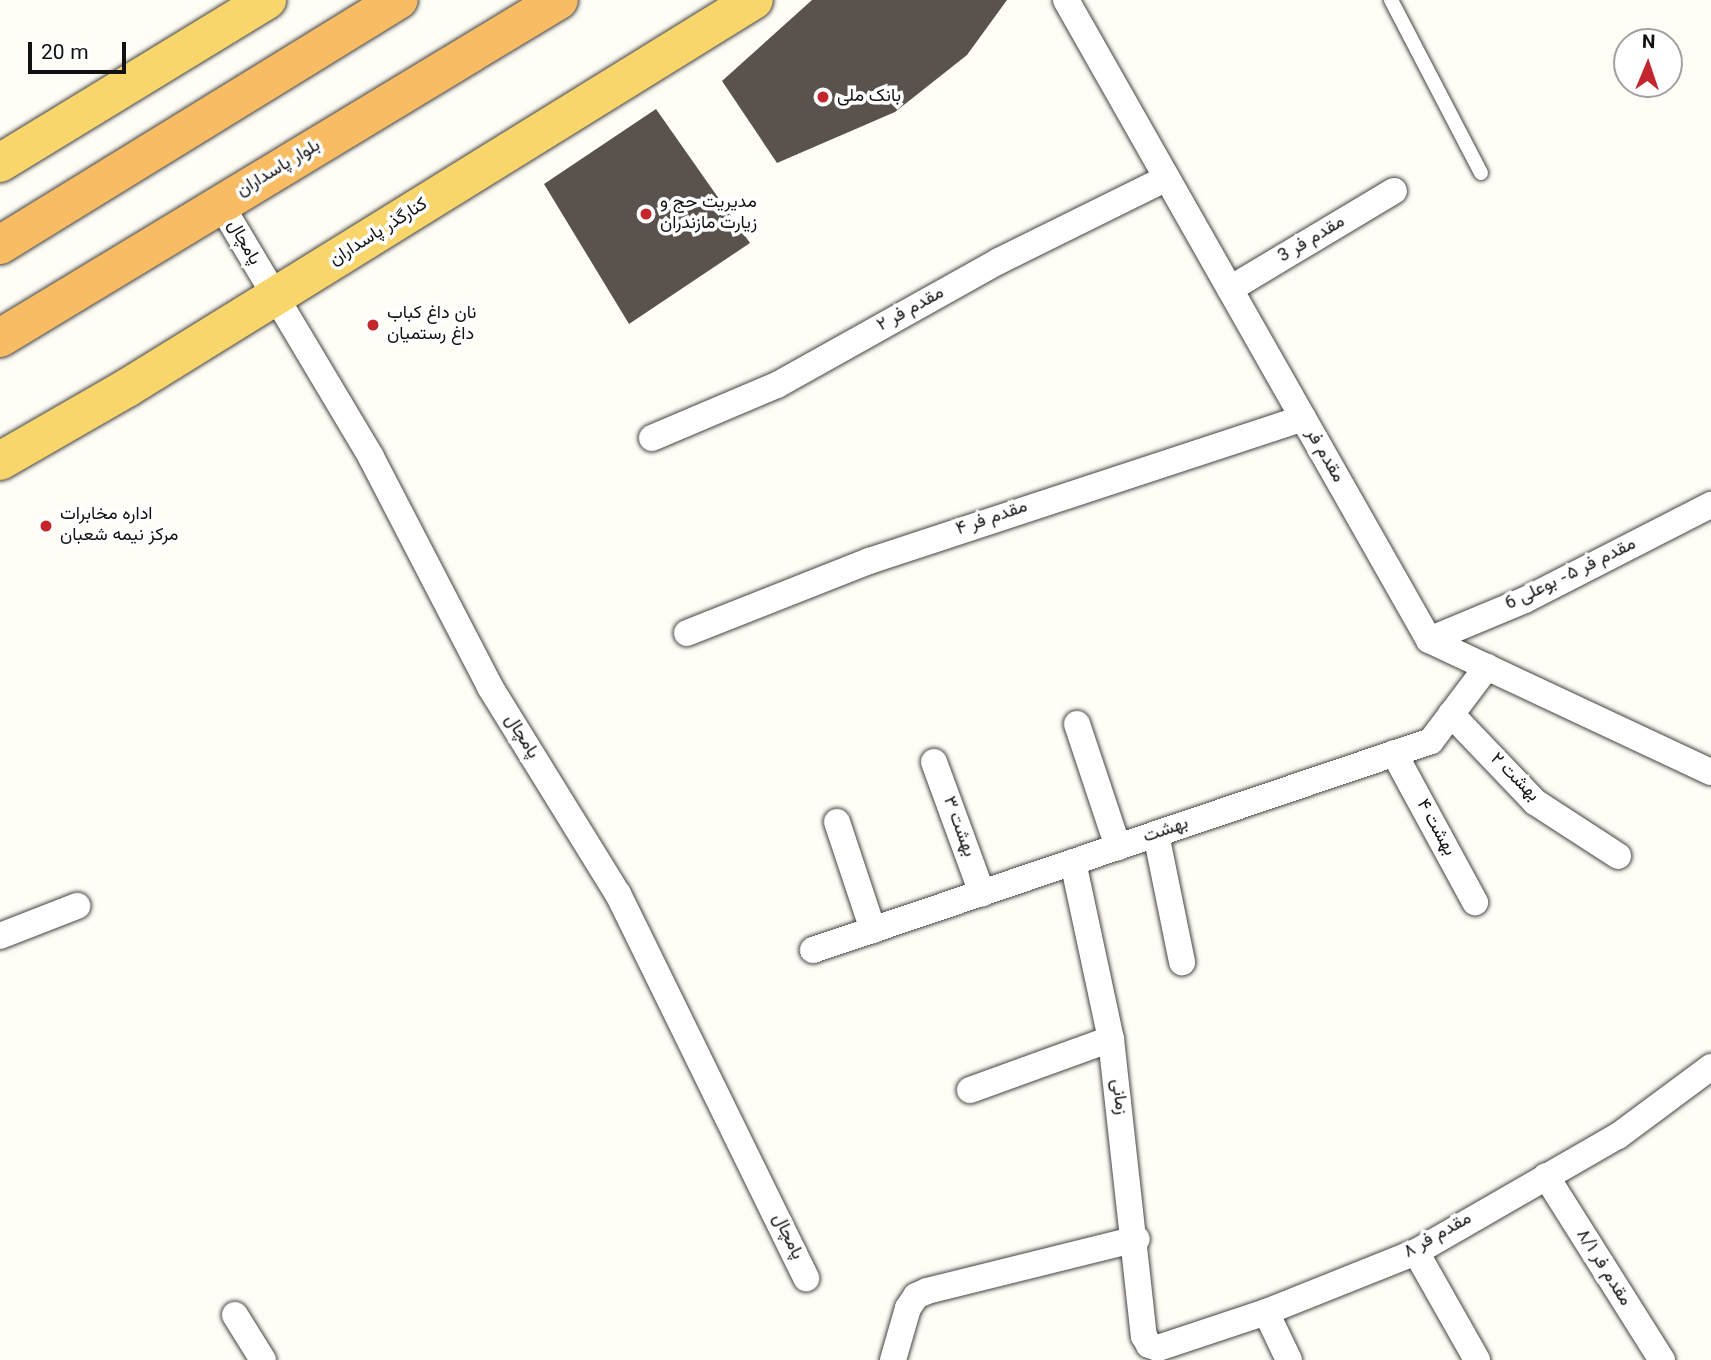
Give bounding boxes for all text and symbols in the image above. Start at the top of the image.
scale bar [32,28,130,72]
north arrow [1613,28,1683,98]
text: N [1641,29,1656,58]
text: 20 m [41,37,89,70]
place label: بانک ملی [837,86,901,108]
marker: بانک ملی [815,89,831,105]
street label: بلوار پاسداران [233,136,325,202]
place label: مدیریت حج و زیارت مازندران [660,193,757,235]
street label: کنارگذر پاسداران [326,194,432,272]
marker: مدیریت حج و زیارت مازندران [638,206,654,222]
street label: مقدم فر 3 [1275,212,1349,268]
street label: پامچال [222,217,264,269]
street label: مقدم فر ۲ [874,283,948,337]
place label: نان داغ کباب داغ رستمیان [387,304,476,346]
marker: نان داغ کباب داغ رستمیان [365,317,381,333]
street label: مقدم فر [1300,425,1348,487]
street label: مقدم فر ۴ [954,497,1030,541]
place label: اداره مخابرات مرکز نیمه شعبان [60,505,178,548]
marker: اداره مخابرات مرکز نیمه شعبان [38,518,54,534]
street label: مقدم فر ۵- بوعلی 6 [1502,534,1640,616]
street label: پامچال [499,711,543,763]
street label: بهشت ۲ [1485,749,1543,807]
street label: بهشت ۳ [937,794,979,860]
street label: بهشت ۴ [1411,796,1459,860]
street label: بهشت [1141,813,1191,849]
street label: زمانی [1105,1078,1131,1116]
street label: مقدم فر ۸ [1400,1209,1476,1263]
street label: پامچال [767,1211,807,1263]
street label: مقدم فر ۸/۱ [1571,1225,1635,1311]

